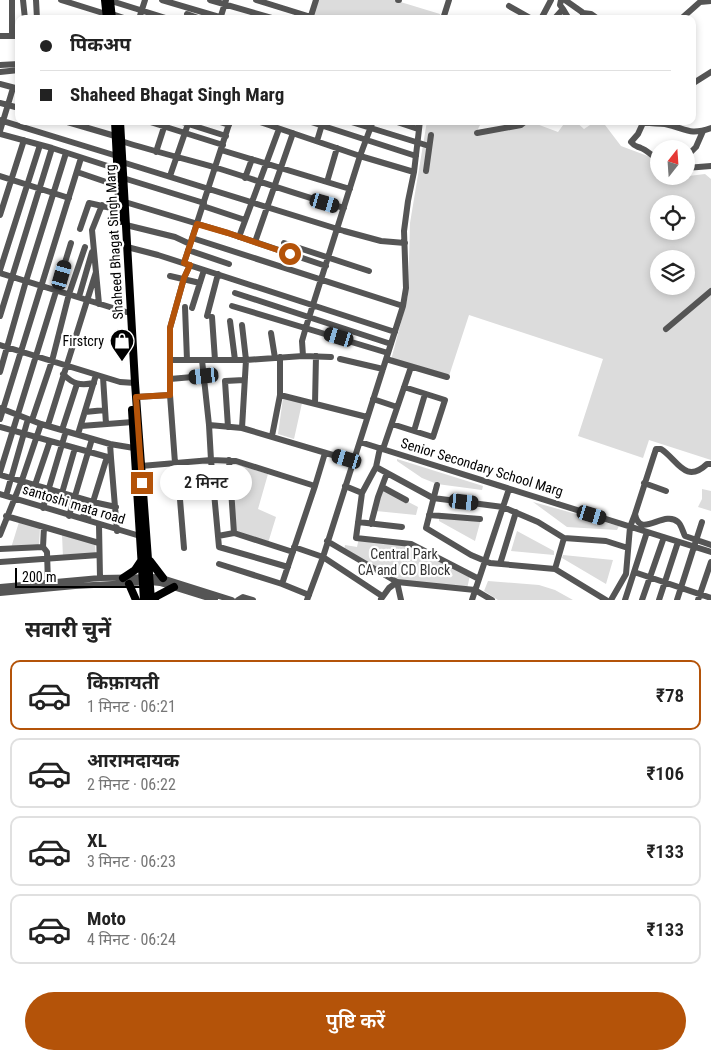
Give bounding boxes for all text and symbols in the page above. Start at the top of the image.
text: पिकअप [70,33,131,56]
text: Shaheed Bhagat Singh Marg [70,83,284,106]
north arrow [650,140,695,185]
map controls [650,140,695,295]
street label: Shaheed Bhagat Singh Marg [102,164,126,320]
car [308,192,341,214]
button: locate [650,195,695,240]
route start [279,243,301,265]
button: layers [650,250,695,295]
car [50,259,73,291]
car [322,325,355,349]
shop icon: Firstcry [109,328,135,362]
place label: Firstcry [63,333,104,349]
car [188,367,219,385]
street label: Senior Secondary School Marg [399,435,565,499]
car [330,447,363,471]
callout: 2 मिनट [160,466,252,500]
route end [131,472,153,494]
text: 2 मिनट [184,473,228,492]
street label: santoshi mata road [21,481,127,527]
car [448,493,479,511]
car [575,503,608,527]
park label: Central Park CA and CD Block [358,546,451,578]
scale bar [15,565,145,588]
text: 200 m [22,569,57,585]
text: सवारी चुनें [25,617,111,642]
text: किफ़ायती [87,671,159,694]
icon: car [27,673,72,718]
text: ₹78 [656,684,684,707]
text: 1 मिनट · 06:21 [87,697,176,716]
text: आरामदायक [87,749,179,772]
icon: car [27,751,72,796]
text: ₹106 [646,762,684,785]
text: 2 मिनट · 06:22 [87,775,176,794]
icon: car [27,829,72,874]
text: XL [87,829,107,852]
text: ₹133 [646,840,684,863]
text: 3 मिनट · 06:23 [87,852,176,871]
icon: car [27,907,72,952]
text: Moto [87,907,126,930]
text: ₹133 [646,918,684,941]
text: 4 मिनट · 06:24 [87,930,176,949]
button: पुष्टि करें [25,992,686,1050]

